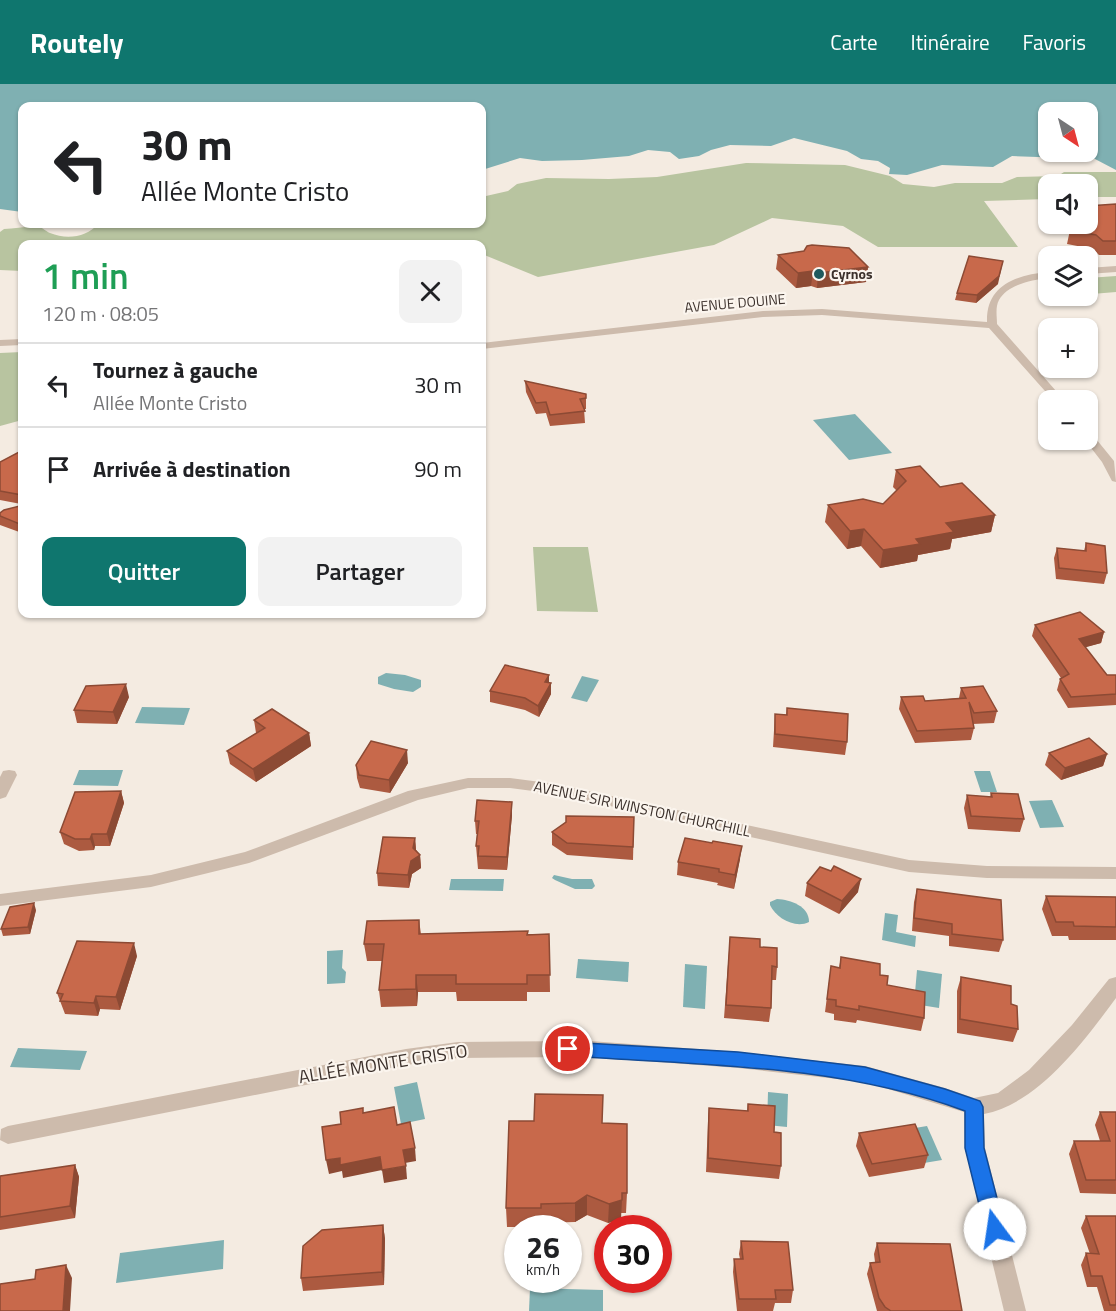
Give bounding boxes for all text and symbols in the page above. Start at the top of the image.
text: Routely [30,21,124,64]
text: Carte [830,26,878,58]
text: Itinéraire [911,26,990,58]
text: Favoris [1023,26,1086,58]
north arrow [1038,102,1098,162]
map controls [1038,102,1098,450]
text: 30 m [141,112,233,176]
icon: left [42,126,120,204]
text: Allée Monte Cristo [141,170,349,211]
button: sound [1038,174,1098,234]
button: layers [1038,246,1098,306]
text: 1 min [42,248,129,303]
button: close [399,260,462,323]
place label: Cyrnos [831,263,873,284]
marker: Cyrnos [812,267,826,281]
street label: AVENUE DOUINE [684,288,786,317]
text: 120 m · 08:05 [42,298,159,329]
button: + [1038,318,1098,378]
text: Tournez à gauche [93,353,258,387]
text: 30 m [414,368,462,402]
icon: left [42,369,75,402]
text: Allée Monte Cristo [93,387,247,418]
button: − [1038,390,1098,450]
text: Arrivée à destination [93,452,291,486]
text: 90 m [414,452,462,486]
icon: arrive [42,453,75,486]
button: Quitter [42,537,246,606]
button: Partager [258,537,462,606]
street label: AVENUE SIR WINSTON CHURCHILL [532,774,753,843]
pin [542,1023,593,1074]
icon: arrive [551,1032,584,1065]
street label: ALLÉE MONTE CRISTO [297,1037,469,1090]
position arrow [963,1197,1027,1261]
speed limit sign: 30 [594,1215,672,1293]
text: 26 [526,1224,560,1270]
text: km/h [526,1258,560,1281]

